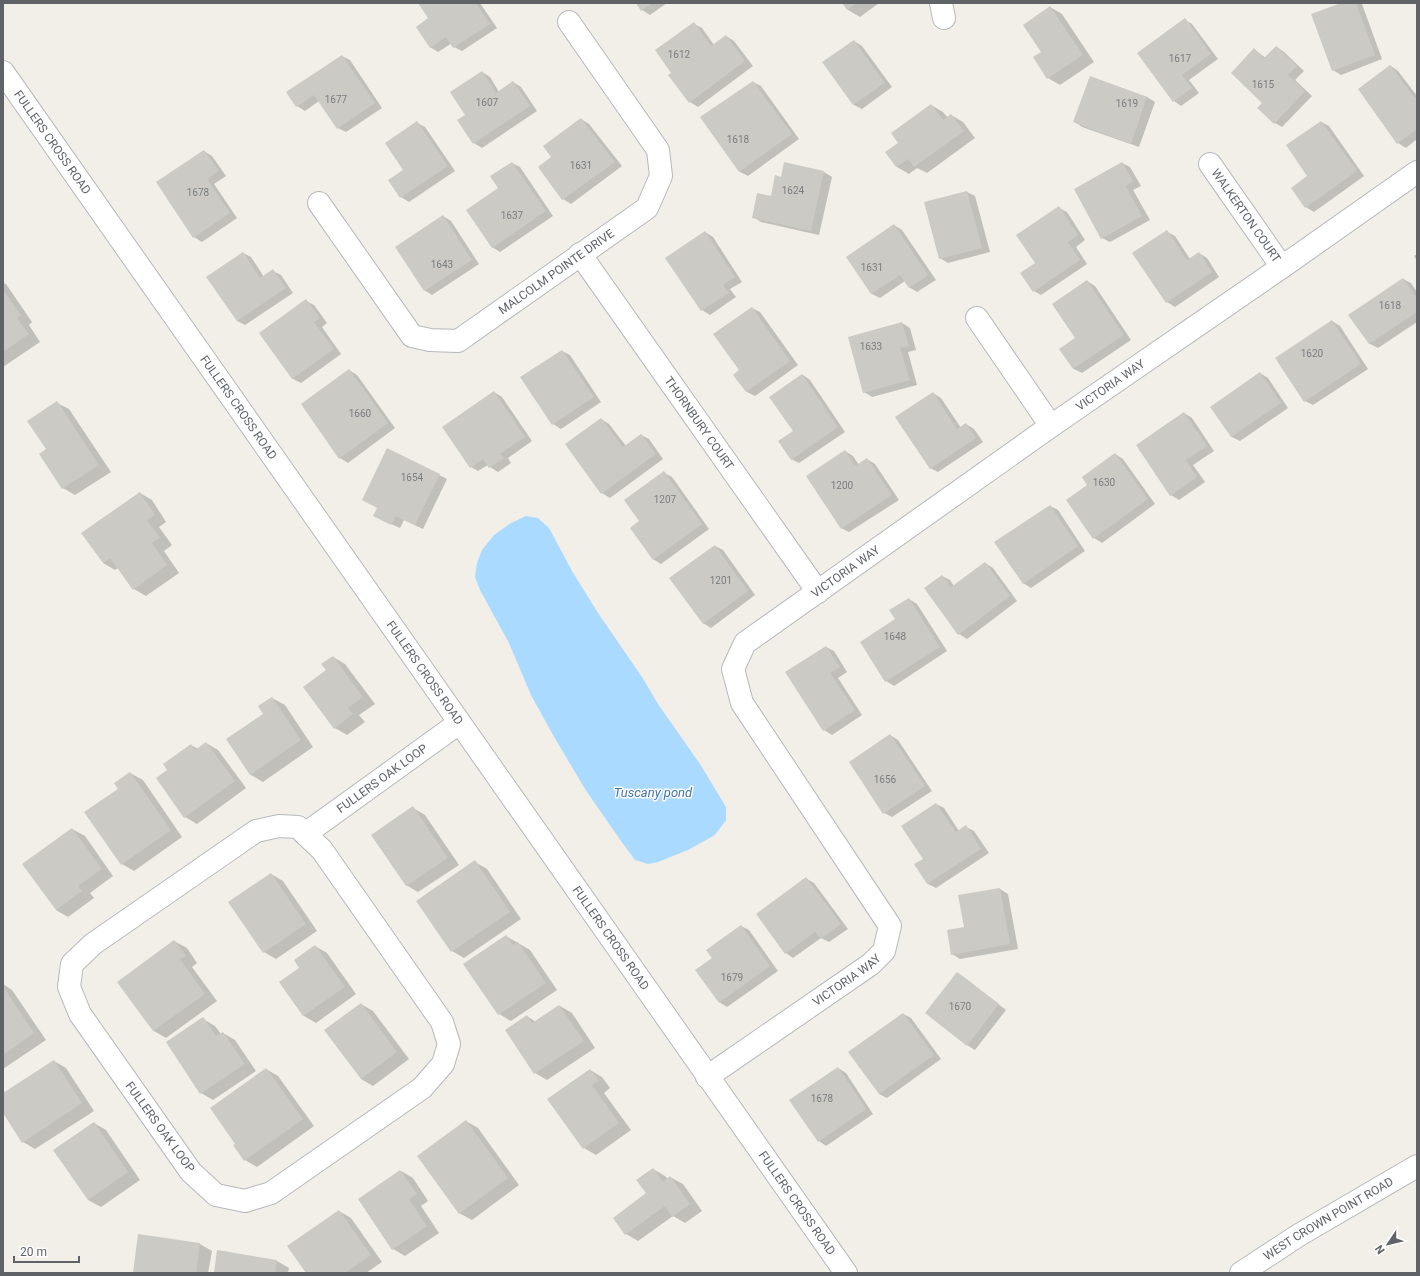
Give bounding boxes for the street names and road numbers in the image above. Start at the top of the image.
street label: FULLERS CROSS ROAD [11,88,94,197]
street label: WALKERTON COURT [1209,166,1284,265]
street label: MALCOLM POINTE DRIVE [496,226,617,317]
street label: FULLERS CROSS ROAD [197,353,280,462]
street label: VICTORIA WAY [1073,356,1148,414]
street label: THORNBURY COURT [662,374,737,472]
street label: VICTORIA WAY [809,542,883,601]
street label: FULLERS CROSS ROAD [383,618,466,728]
street label: FULLERS OAK LOOP [334,741,430,816]
street label: FULLERS CROSS ROAD [570,883,652,993]
street label: VICTORIA WAY [810,951,884,1009]
street label: FULLERS OAK LOOP [123,1079,198,1175]
street label: FULLERS CROSS ROAD [756,1149,838,1258]
street label: WEST CROWN POINT ROAD [1261,1174,1397,1264]

